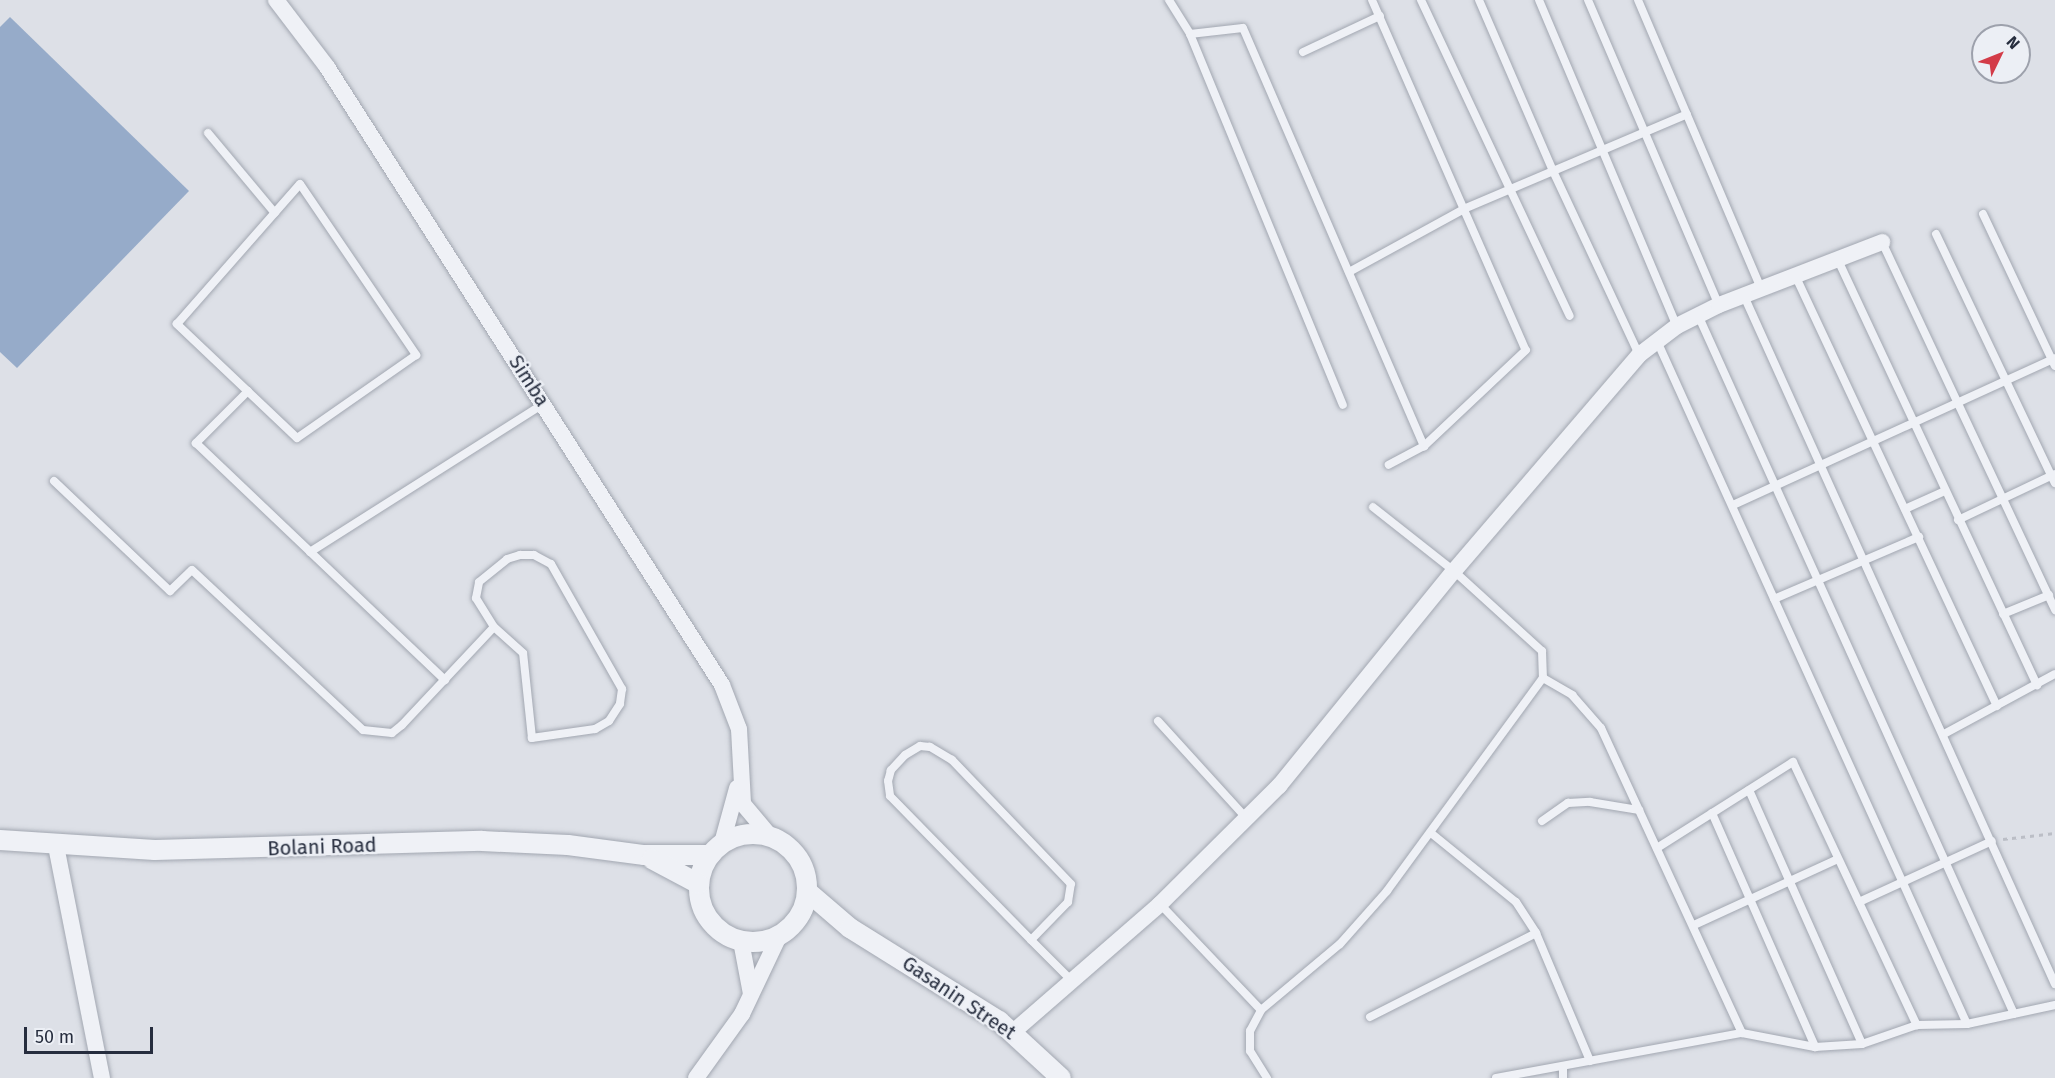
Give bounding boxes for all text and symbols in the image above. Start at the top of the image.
north arrow [1971,24,2031,84]
text: N [2002,32,2024,53]
street label: Simba [504,351,554,411]
street label: Bolani Road [267,833,377,861]
street label: Gasanin Street [898,951,1020,1045]
scale bar [27,1015,156,1053]
text: 50 m [35,1026,74,1048]

